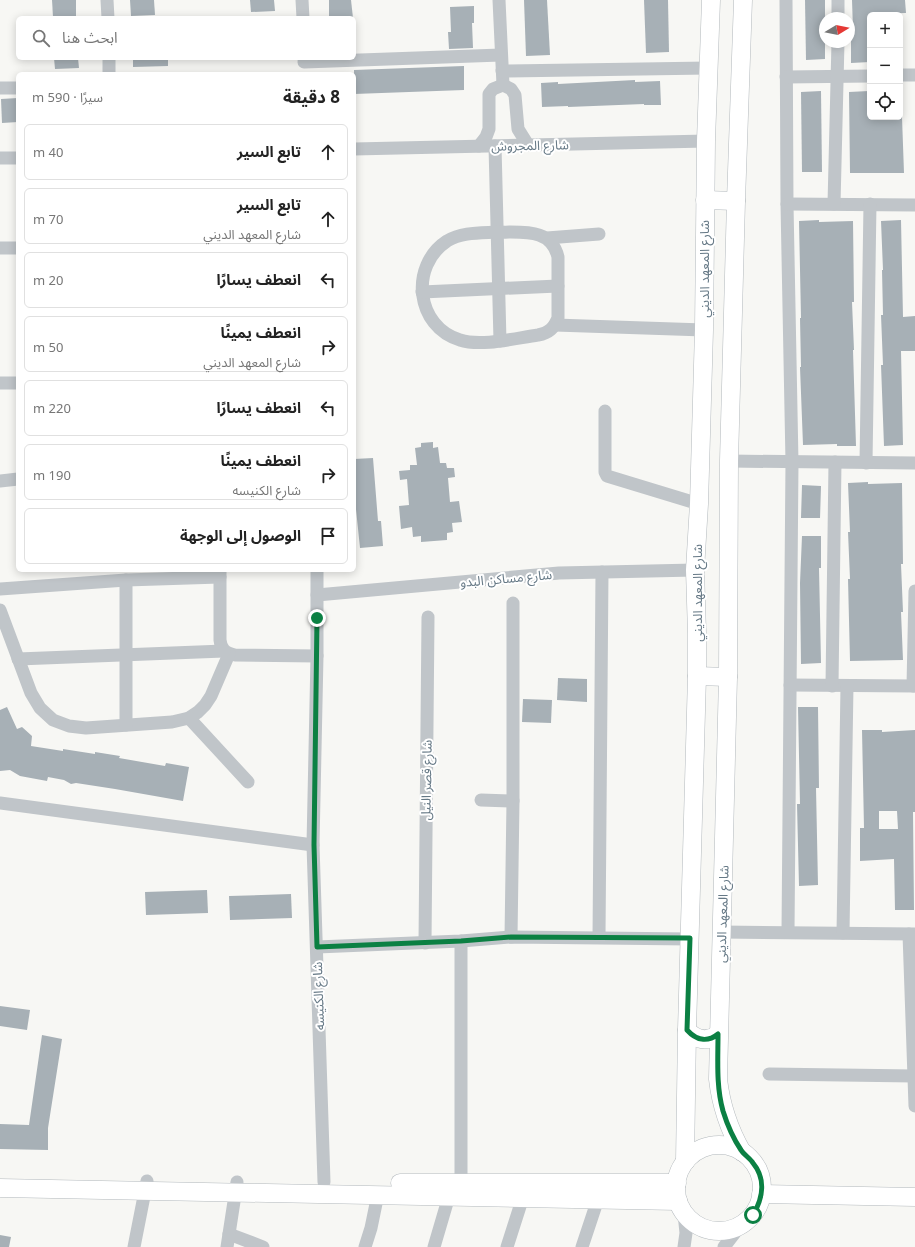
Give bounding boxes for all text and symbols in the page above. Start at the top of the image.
north arrow [819,12,855,48]
map controls [867,12,903,120]
button: + [867,12,903,48]
search box [16,16,356,60]
icon: search [30,27,52,49]
text: ابحث هنا [62,27,118,47]
button: − [867,48,903,84]
button: locate [867,84,903,120]
text: 8 دقيقة [283,85,340,108]
text: سيرًا · 590 m [32,88,103,106]
street label: شارع المجروش [491,135,569,157]
text: تابع السير [237,141,301,161]
icon: ahead [317,141,339,163]
text: 40 m [33,143,63,161]
text: تابع السير [237,194,301,214]
icon: ahead [317,208,339,230]
text: 70 m [33,210,63,228]
street label: شارع المعهد الديني [695,220,715,318]
text: شارع المعهد الديني [203,225,301,243]
text: انعطف يسارًا [217,269,301,289]
icon: left [317,269,339,291]
text: 20 m [33,271,63,289]
text: انعطف يمينًا [220,322,301,342]
icon: right [317,336,339,358]
text: 50 m [33,338,63,356]
text: شارع المعهد الديني [203,353,301,371]
text: انعطف يسارًا [217,397,301,417]
icon: left [317,397,339,419]
text: 220 m [33,399,71,417]
text: انعطف يمينًا [220,450,301,470]
icon: right [317,464,339,486]
text: 190 m [33,466,71,484]
text: شارع الكنيسه [233,481,301,499]
text: الوصول إلى الوجهة [180,525,301,545]
icon: arrive [317,525,339,547]
street label: شارع المعهد الديني [688,544,708,642]
street label: شارع مساكن البدو [459,565,553,593]
route end [308,609,326,627]
street label: شارع قصر النيل [416,740,438,821]
street label: شارع المعهد الديني [711,865,735,963]
street label: شارع الكنيسه [308,961,330,1031]
route start [744,1206,762,1224]

